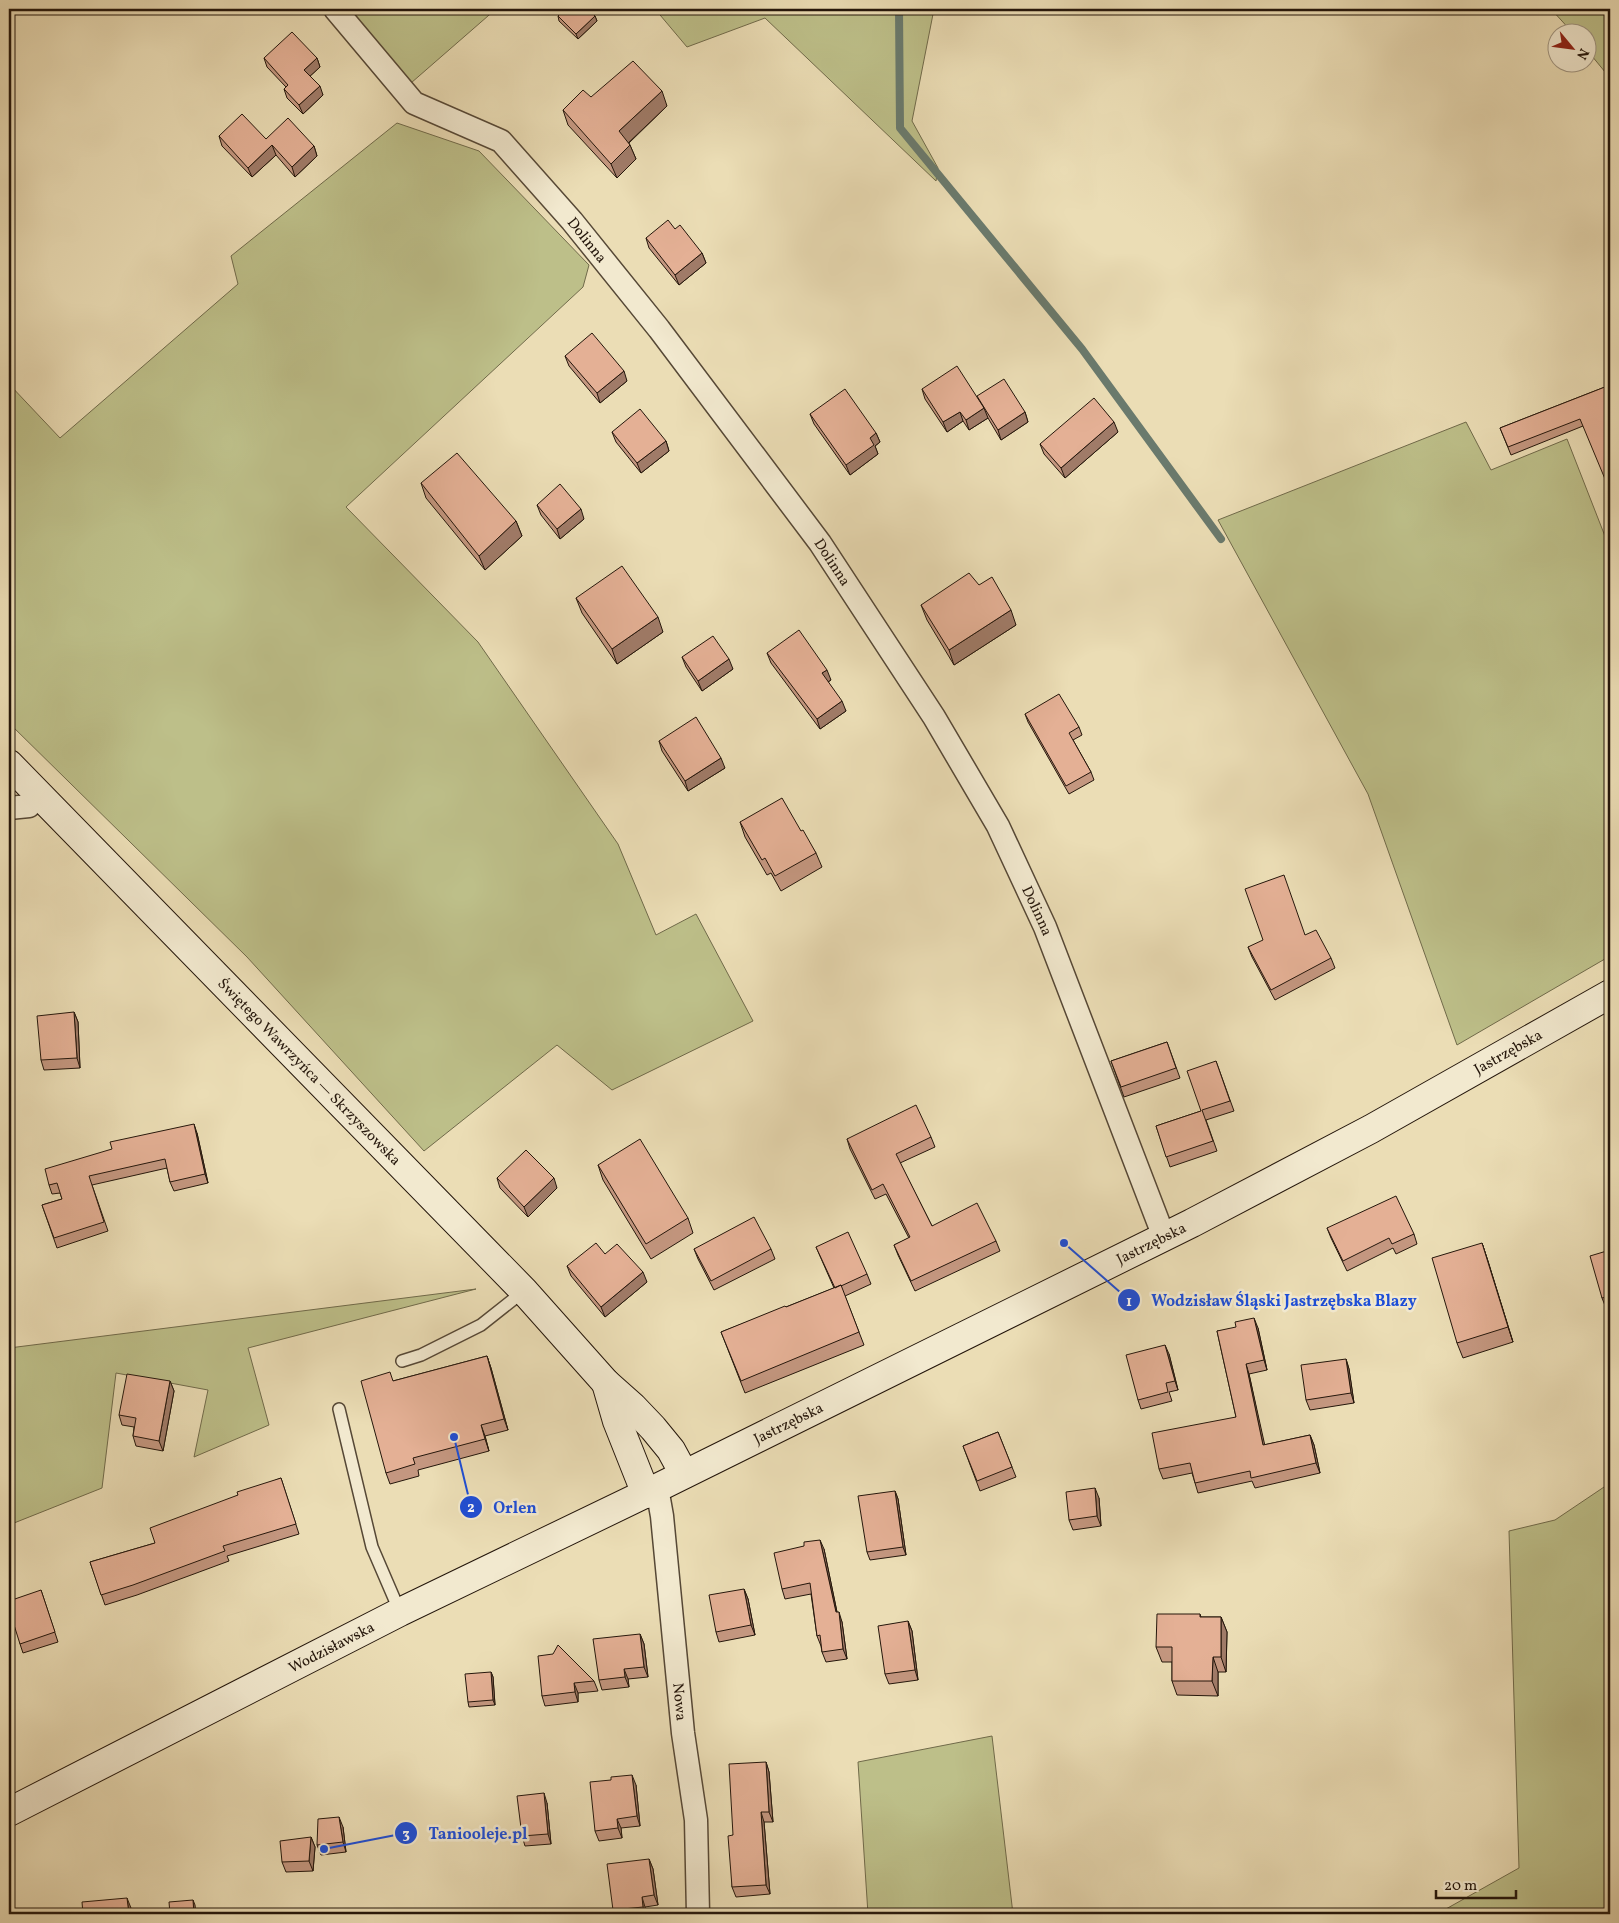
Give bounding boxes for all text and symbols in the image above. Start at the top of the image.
north arrow [1546,22,1596,72]
text: N [1571,45,1593,63]
street label: Dolinna [561,214,611,268]
street label: Dolinna [808,535,855,591]
street label: Dolinna [1015,883,1056,939]
street label: Świętego Wawrzyńca — Skrzyszowska [212,974,405,1171]
street label: Jastrzębska [1471,1025,1547,1081]
street label: Jastrzębska [1113,1218,1190,1271]
callout: Wodzisław Śląski Jastrzębska Blazy [1116,1285,1427,1316]
text: Wodzisław Śląski Jastrzębska Blazy [1151,1291,1417,1313]
text: 1 [1126,1292,1132,1313]
street label: Jastrzębska [750,1398,827,1450]
callout: Orlen [458,1492,547,1523]
text: 2 [467,1498,475,1519]
text: Orlen [493,1498,537,1520]
street label: Wodzisławska [285,1618,379,1679]
street label: Nowa [666,1682,691,1722]
callout: Taniooleje.pl [393,1817,537,1848]
text: 3 [402,1824,410,1845]
text: Taniooleje.pl [428,1824,528,1846]
scale bar [1436,1868,1516,1900]
text: 20 m [1444,1876,1477,1897]

